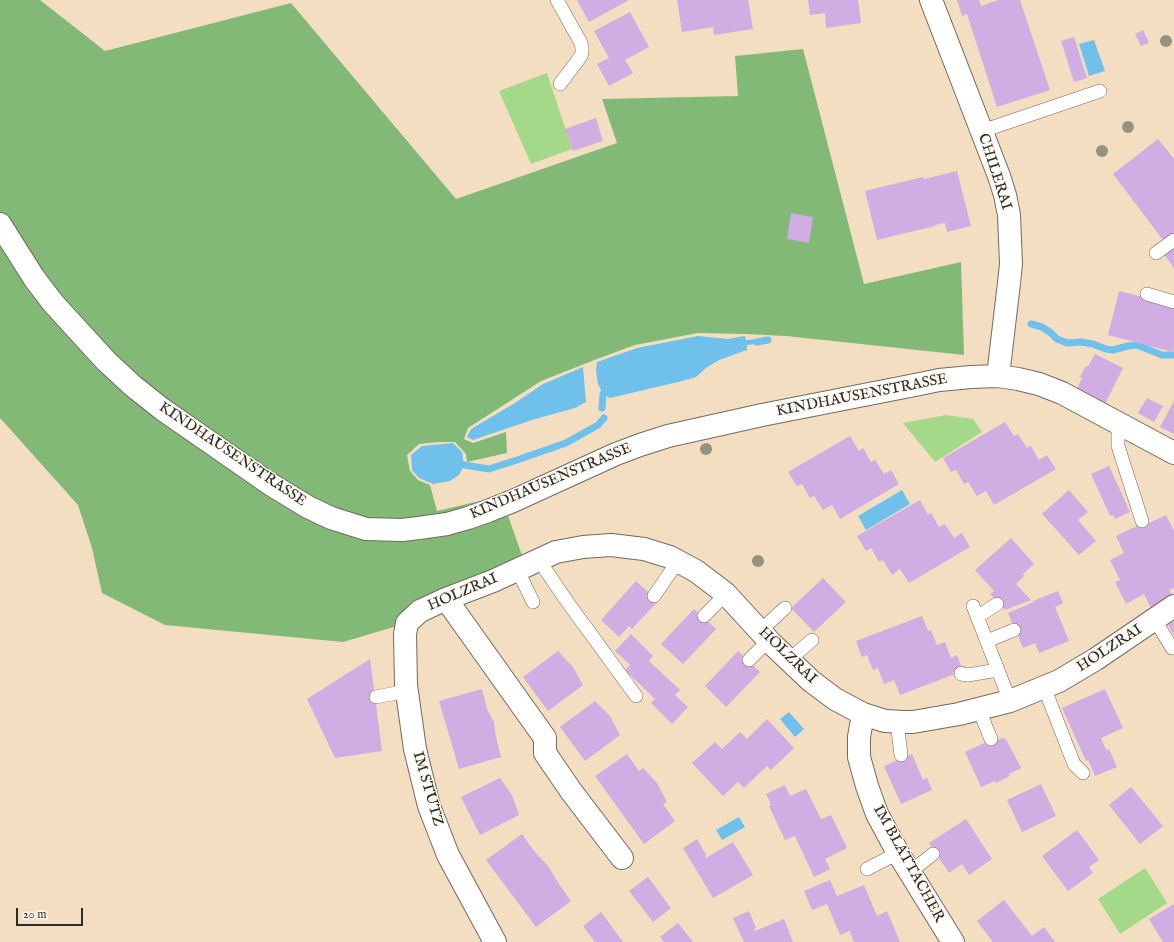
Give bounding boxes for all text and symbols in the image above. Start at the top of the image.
street label: CHILERAI [973,132,1015,212]
street label: KINDHAUSENSTRASSE [775,371,949,421]
street label: KINDHAUSENSTRASSE [155,399,309,511]
street label: KINDHAUSENSTRASSE [467,440,635,524]
street label: HOLZRAI [425,570,501,616]
street label: HOLZRAI [1074,621,1146,677]
street label: HOLZRAI [754,624,820,688]
street label: IM STUTZ [408,750,446,828]
street label: IM BLATTACHER [868,802,948,926]
scale bar [18,900,85,926]
text: 20 m [23,907,46,922]

